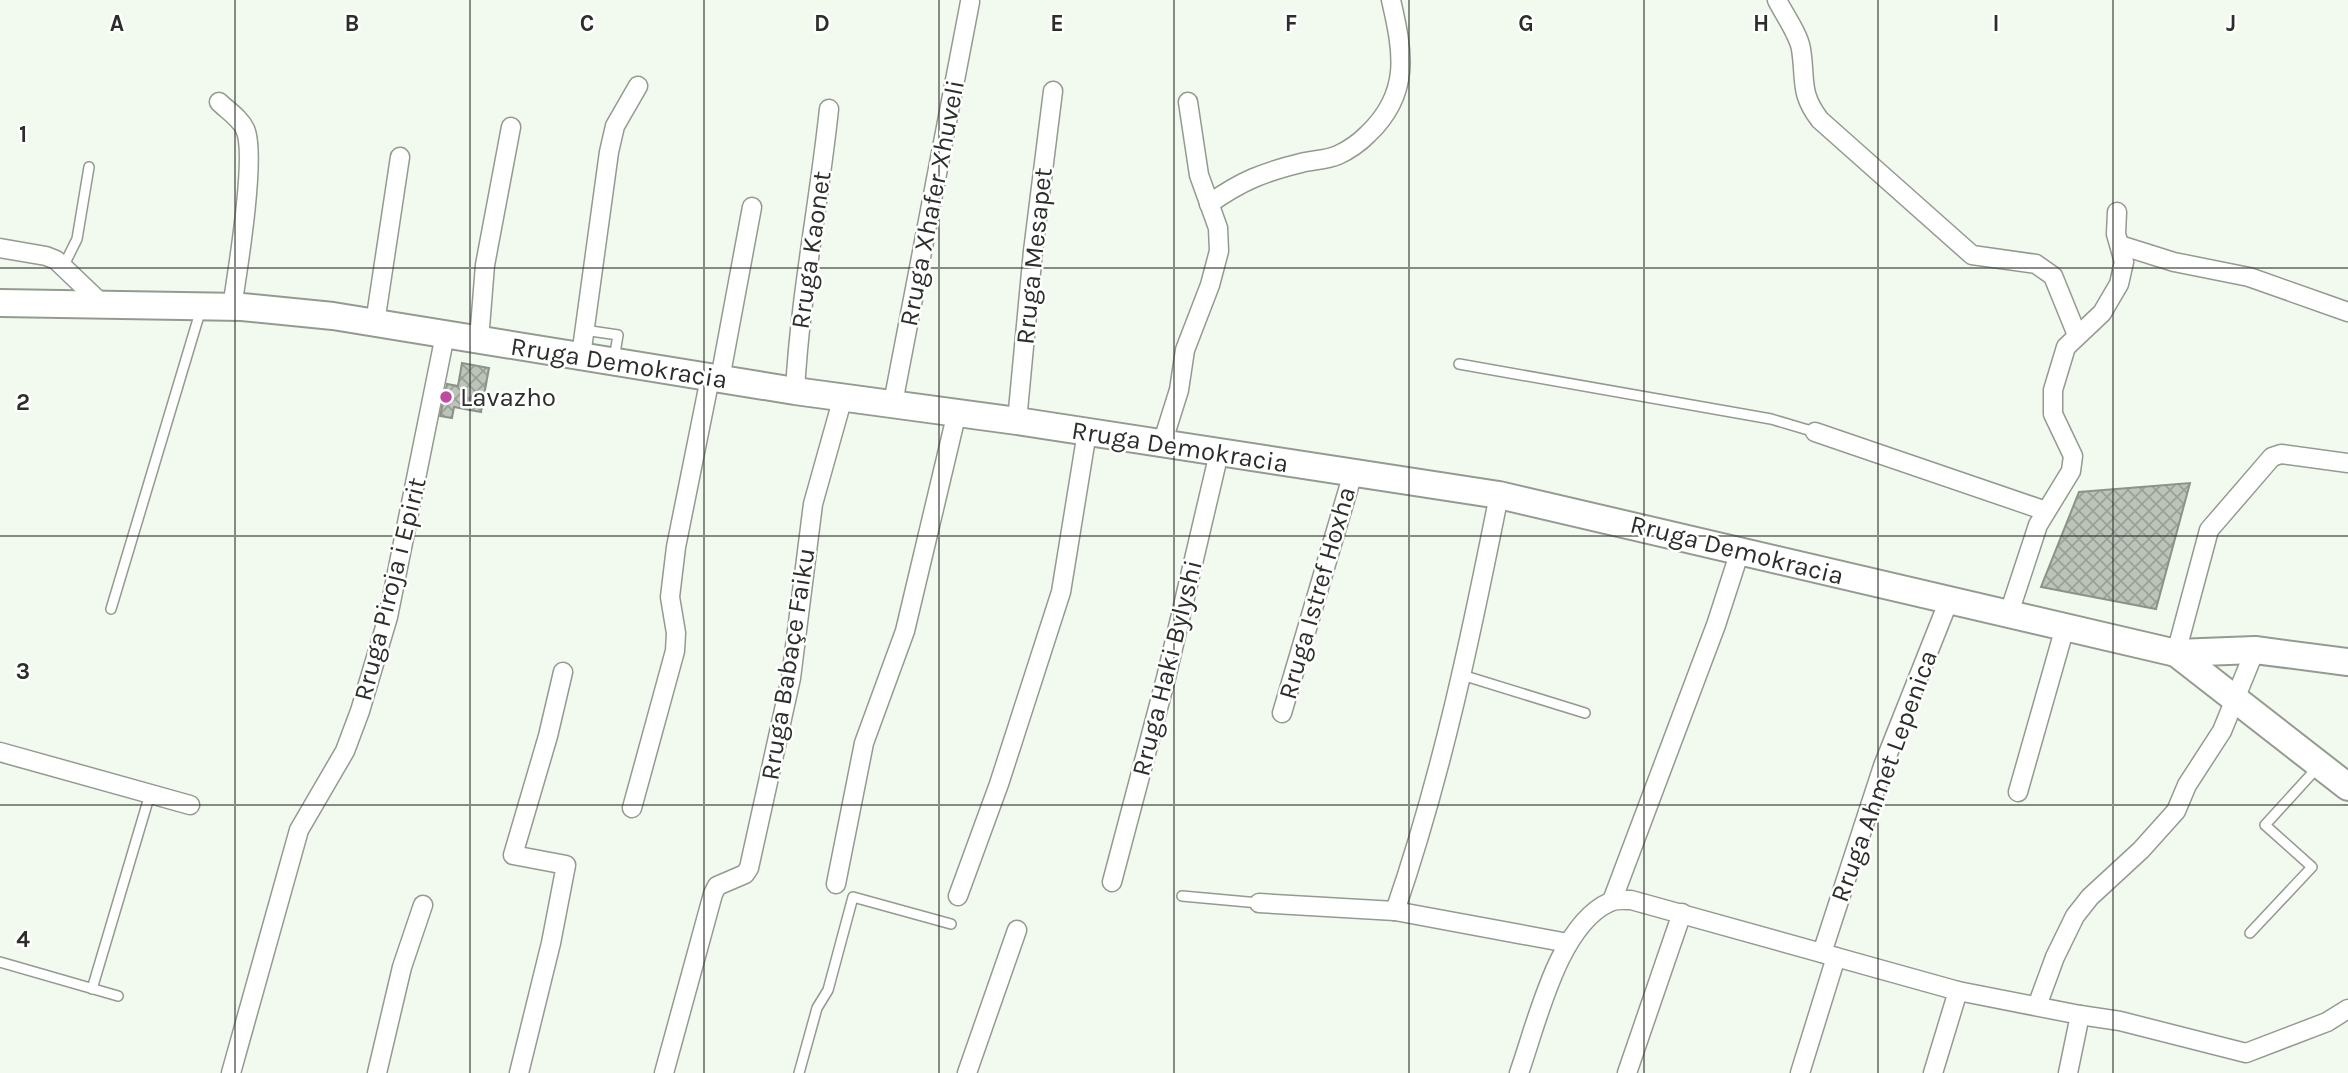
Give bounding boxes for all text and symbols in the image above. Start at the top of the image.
text: A [110,10,124,37]
text: B [345,10,359,37]
text: C [580,10,594,37]
text: D [814,10,830,37]
text: E [1050,10,1064,37]
text: F [1285,10,1297,37]
text: G [1518,10,1534,37]
text: H [1753,10,1769,37]
text: I [1992,10,2000,37]
text: J [2226,10,2236,37]
street label: Rruga Xhafer Xhuveli [893,77,971,329]
text: 1 [19,121,27,148]
street label: Rruga Mesapet [1009,166,1059,346]
street label: Rruga Kaonet [785,169,837,331]
street label: Rruga Demokracia [508,331,730,395]
place label: Lavazho [460,382,556,413]
text: 2 [16,389,30,416]
marker: Lavazho [438,389,454,405]
street label: Rruga Demokracia [1069,415,1291,479]
street label: Rruga Piroja i Epirit [347,474,433,704]
street label: Rruga Istref Hoxha [1272,483,1362,703]
street label: Rruga Demokracia [1627,508,1847,592]
street label: Rruga Babaçe Faiku [754,546,822,782]
street label: Rruga Haki Bylyshi [1125,557,1209,779]
street label: Rruga Ahmet Lepenica [1824,646,1944,906]
text: 3 [16,658,30,685]
text: 4 [16,926,30,953]

